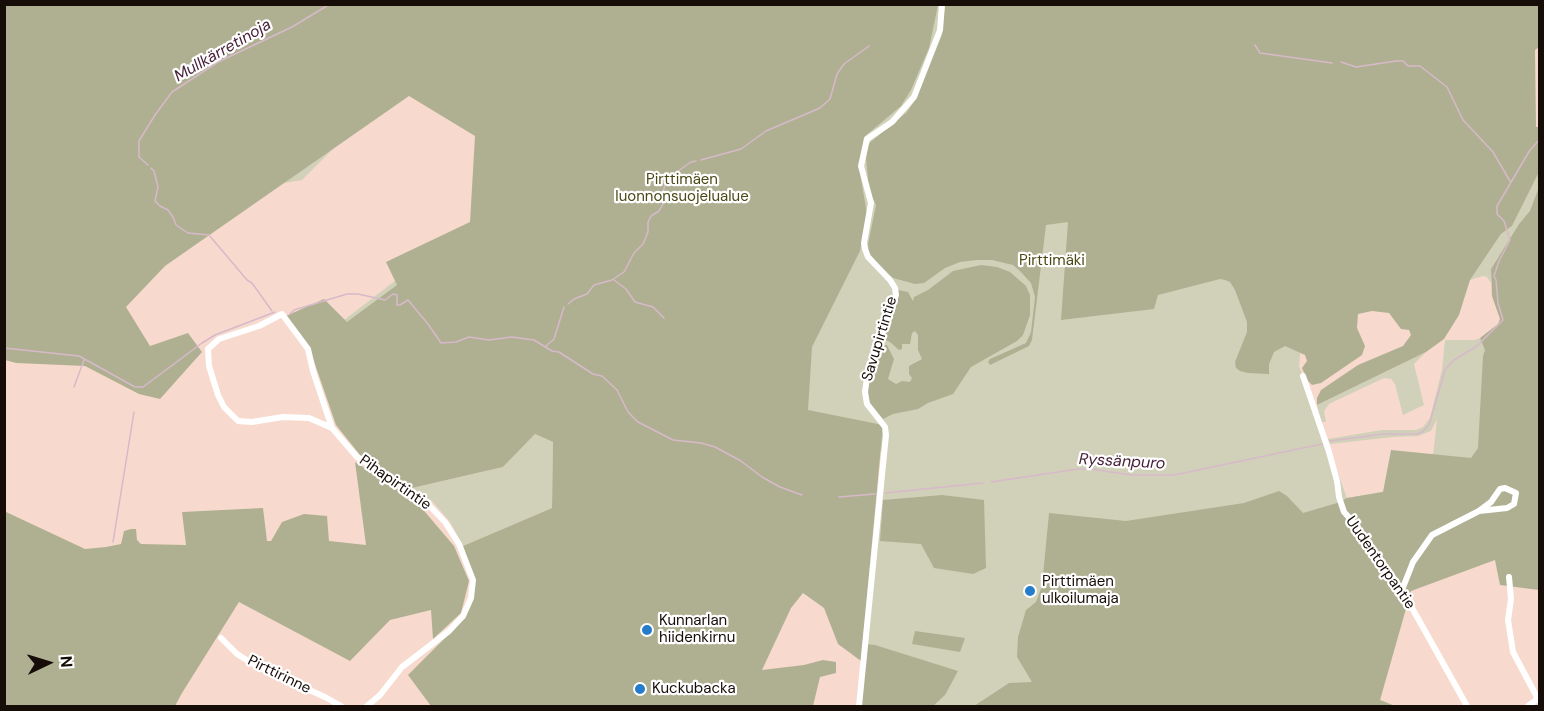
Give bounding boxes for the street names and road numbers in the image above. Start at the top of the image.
street label: Savupirtintie [859,294,901,384]
street label: Pihapirtintie [356,452,434,514]
street label: Uudentorpantie [1341,513,1419,613]
street label: Pirttirinne [244,652,314,698]

